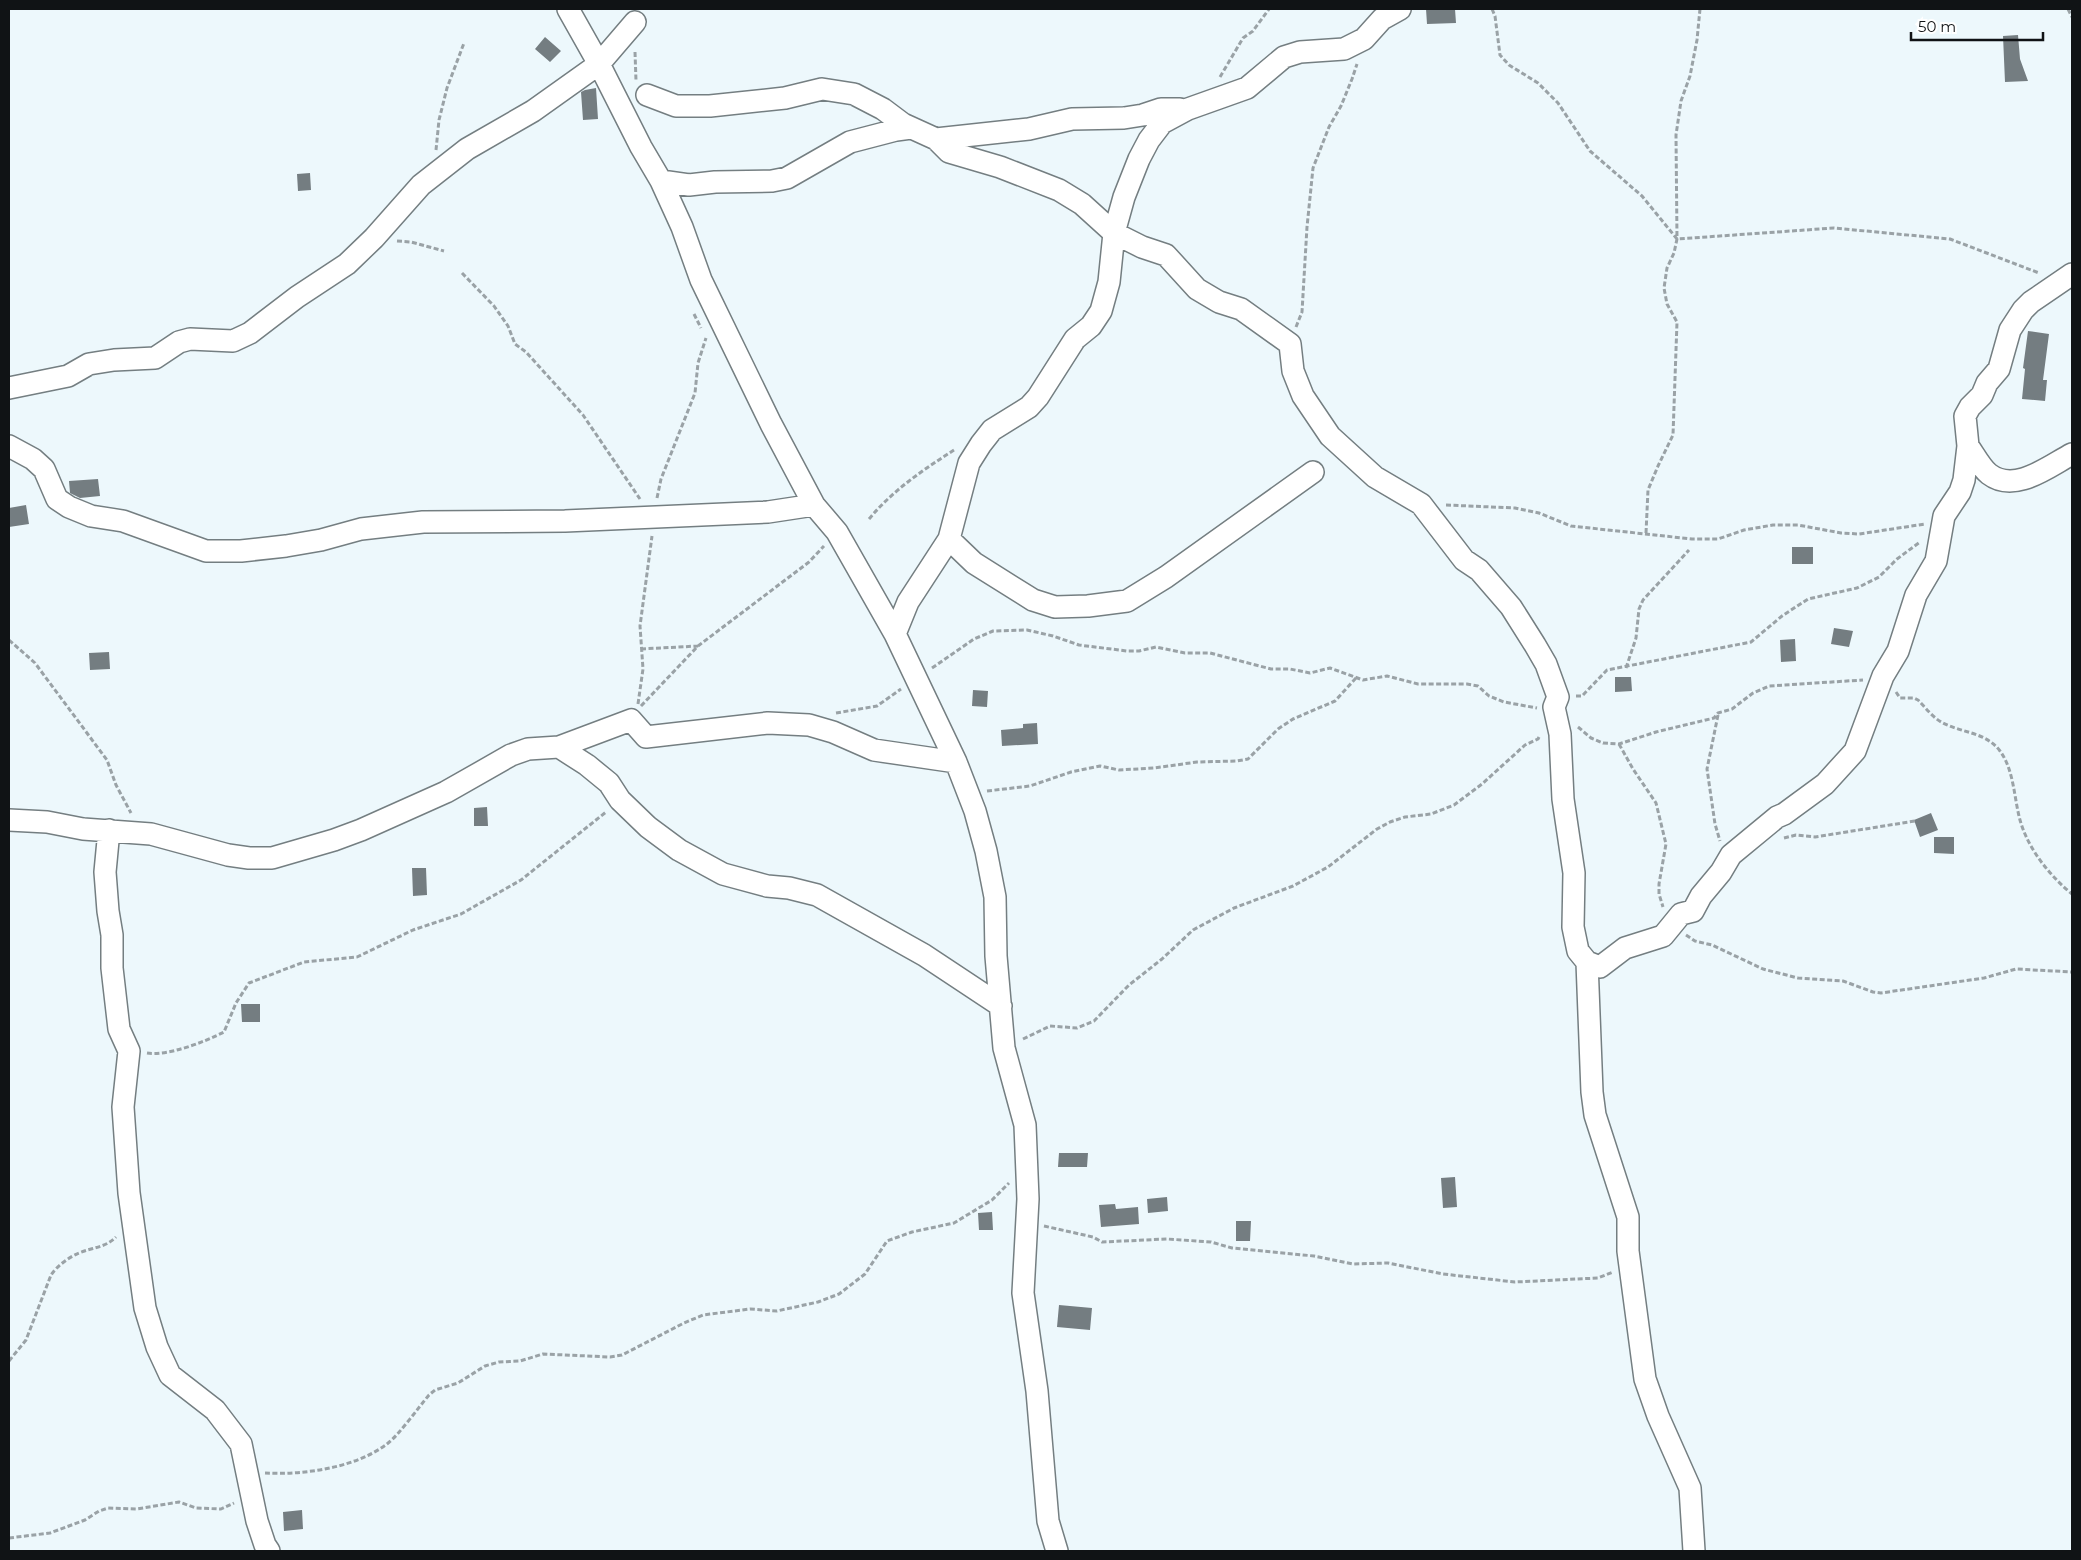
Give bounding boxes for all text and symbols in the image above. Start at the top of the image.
scale bar [1911,10,2044,42]
text: 50 m [1918,17,1956,36]

